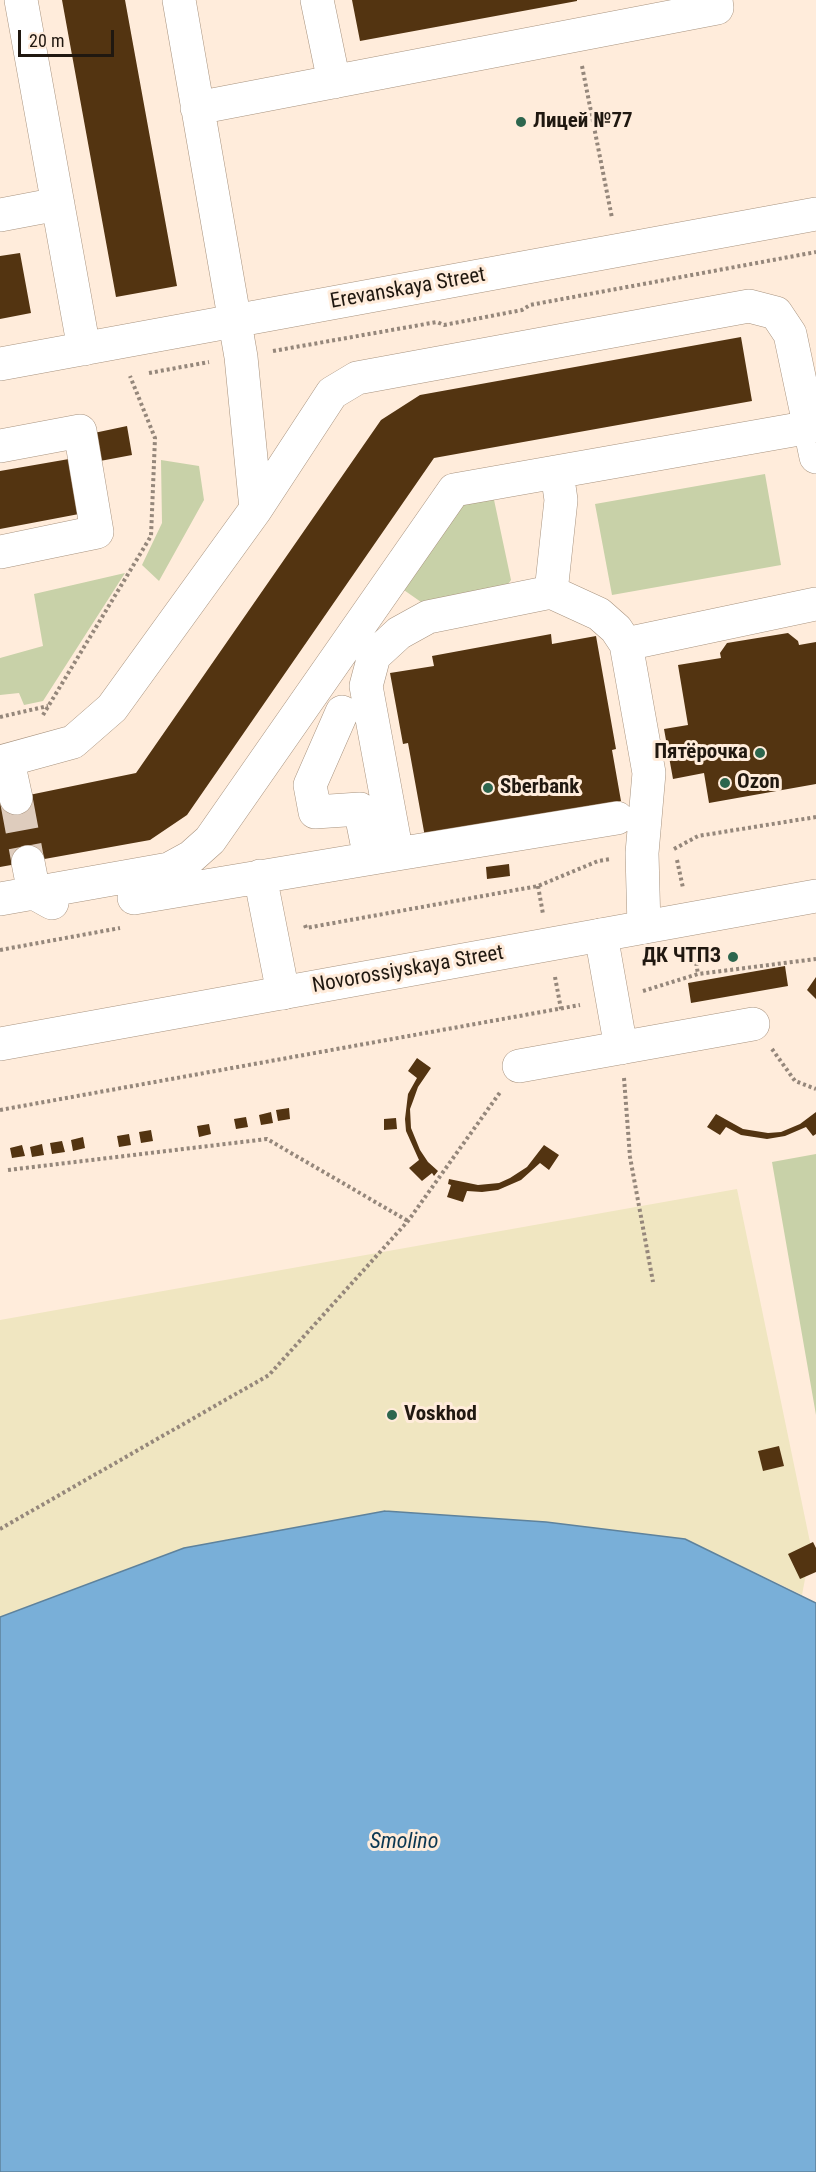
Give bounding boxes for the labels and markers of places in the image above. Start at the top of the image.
place label: Лицей №77 [533,109,633,135]
marker: Лицей №77 [514,115,528,129]
place label: Пятёрочка [654,740,748,766]
marker: Пятёрочка [753,746,767,760]
place label: Ozon [737,770,780,796]
place label: Sberbank [500,775,579,801]
marker: Ozon [718,776,732,790]
marker: Sberbank [481,781,495,795]
place label: ДК ЧТПЗ [642,944,721,970]
marker: ДК ЧТПЗ [726,950,740,964]
place label: Voskhod [404,1402,477,1428]
marker: Voskhod [385,1408,399,1422]

